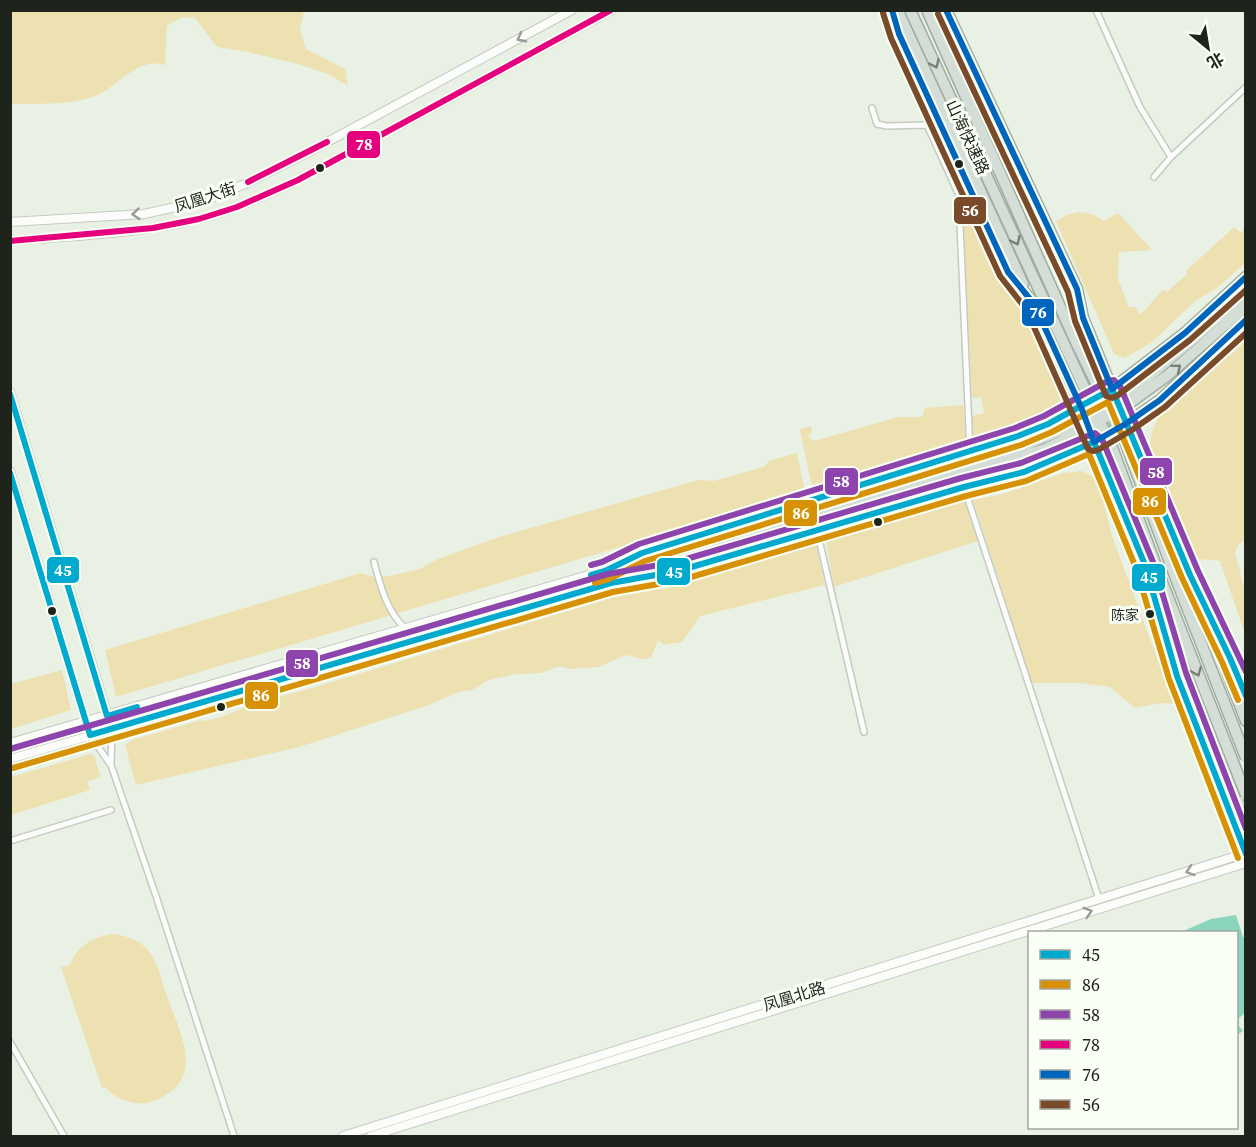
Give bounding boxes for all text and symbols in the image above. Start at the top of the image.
north arrow [1178,18,1238,78]
one-way arrow [517,31,527,42]
text: 北 [1203,47,1228,75]
one-way arrow [927,57,939,68]
street label: 山海快速路 [941,96,995,178]
line badge: 78 [346,130,381,159]
text: 78 [355,133,373,155]
unlabelled marker [953,158,965,170]
unlabelled marker [314,162,326,174]
street label: 凤凰大街 [171,177,239,217]
line badge: 56 [953,196,987,225]
text: 56 [961,199,979,221]
one-way arrow [131,207,140,220]
one-way arrow [1009,234,1021,245]
line badge: 76 [1021,298,1055,327]
text: 76 [1029,301,1047,323]
one-way arrow [1170,364,1181,375]
line badge: 58 [1139,457,1173,486]
text: 58 [1147,461,1165,483]
line badge: 58 [824,467,859,496]
text: 58 [832,470,850,492]
line badge: 86 [1132,487,1167,516]
text: 86 [1141,490,1159,512]
line badge: 86 [783,499,818,527]
text: 86 [792,502,810,524]
unlabelled marker [872,516,884,528]
line badge: 45 [46,556,80,584]
line badge: 45 [656,557,691,586]
text: 45 [54,559,72,581]
text: 45 [665,561,683,583]
line badge: 45 [1131,563,1166,592]
text: 45 [1140,566,1158,588]
unlabelled marker [46,605,58,617]
place label: 陈家 [1111,605,1139,625]
marker: 陈家 [1144,608,1156,620]
line badge: 58 [285,649,319,678]
text: 58 [293,652,311,674]
one-way arrow [1190,666,1202,677]
line badge: 86 [244,681,279,710]
text: 86 [252,684,270,706]
unlabelled marker [215,701,227,713]
one-way arrow [1185,864,1196,876]
one-way arrow [1082,907,1093,919]
legend [1028,931,1238,1129]
text: 45 [1082,942,1100,967]
text: 86 [1082,972,1100,997]
street label: 凤凰北路 [760,976,828,1016]
text: 58 [1082,1002,1100,1027]
text: 78 [1082,1032,1100,1057]
text: 76 [1082,1062,1100,1087]
text: 56 [1082,1092,1100,1117]

